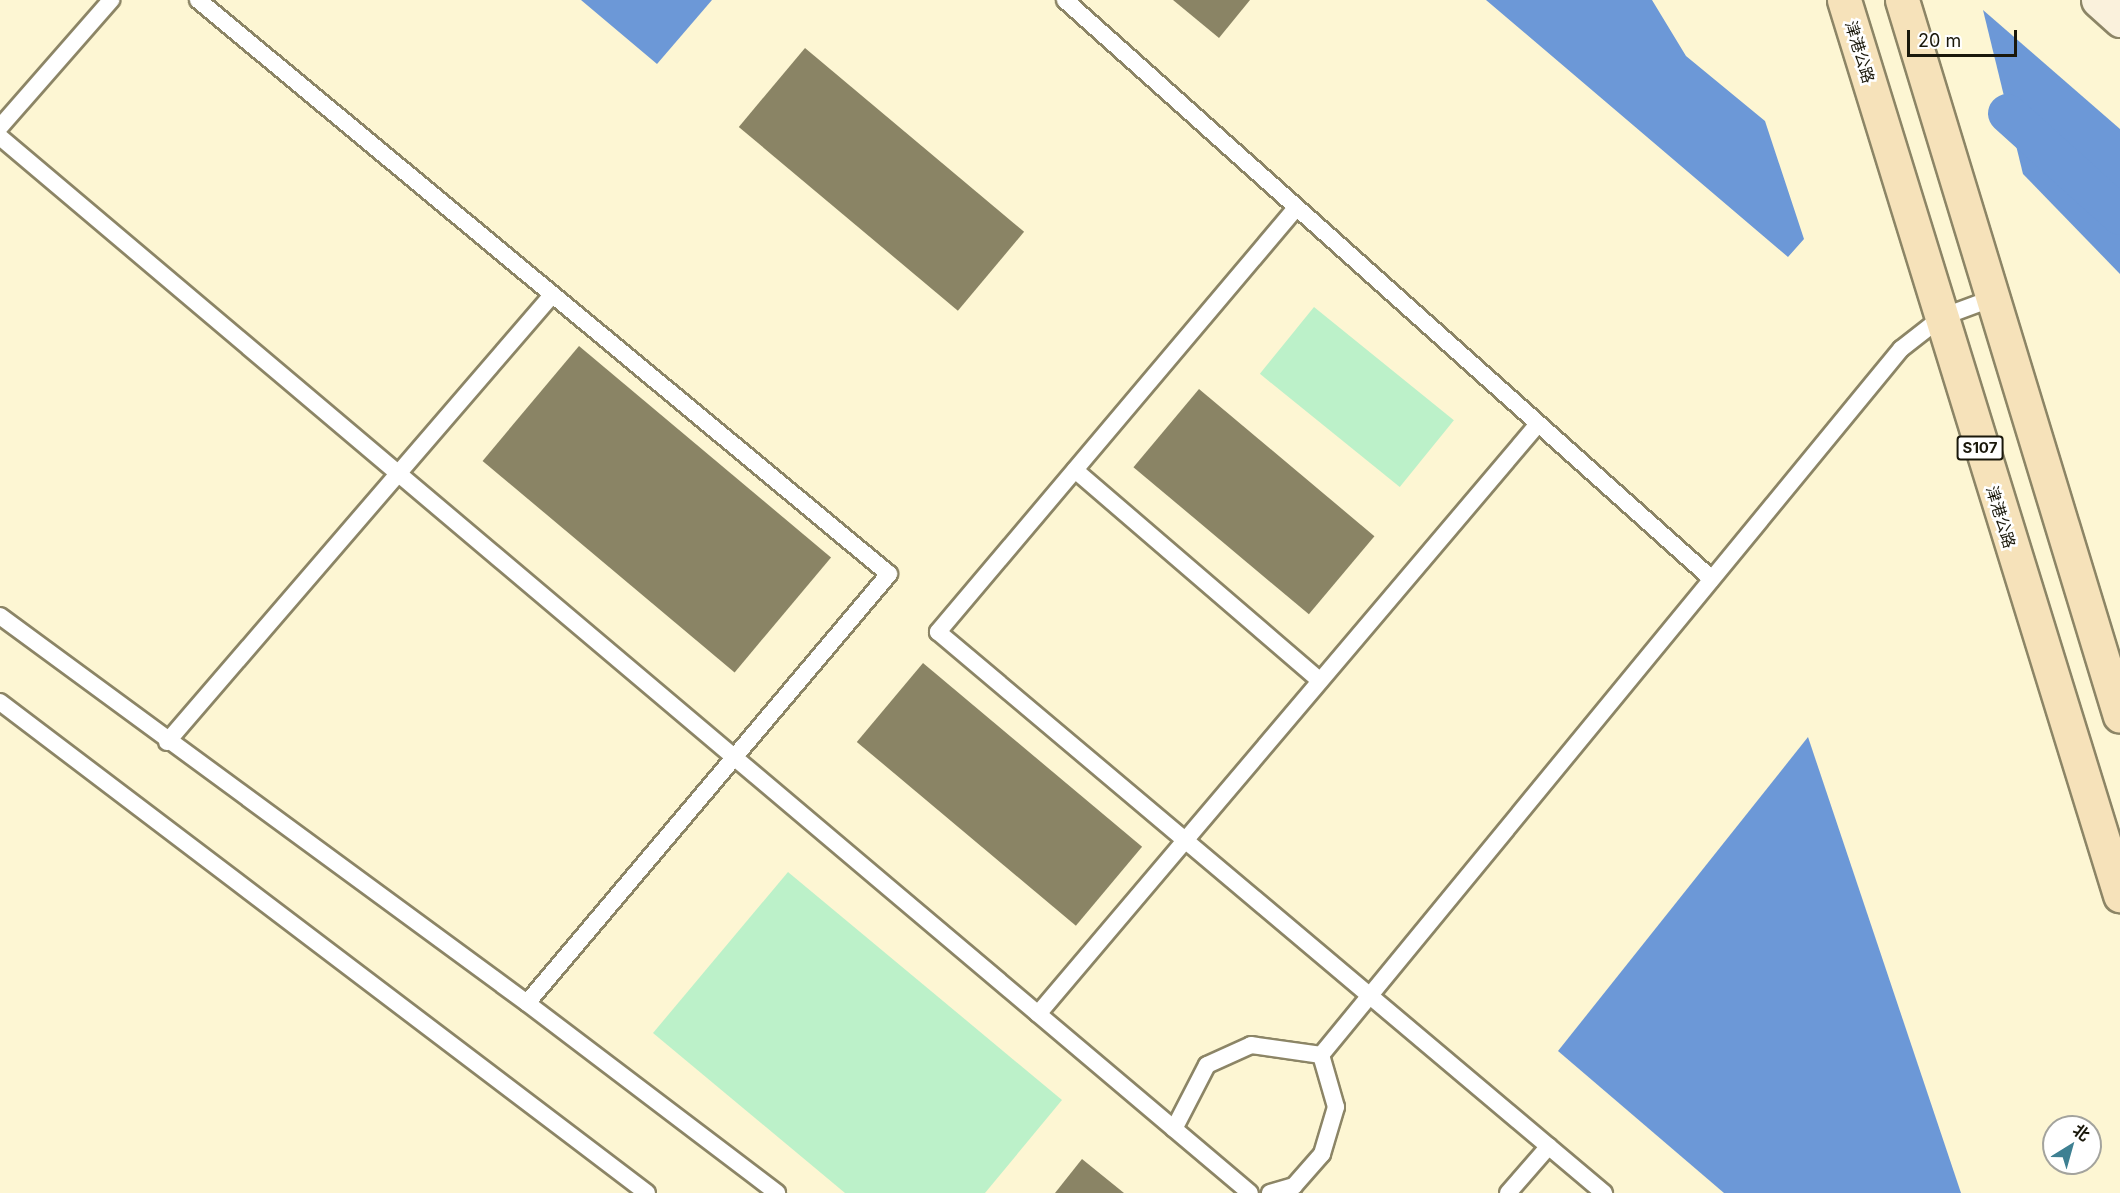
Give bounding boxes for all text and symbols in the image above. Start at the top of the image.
scale bar [1910,18,2020,56]
street label: 津港公路 [1841,19,1879,85]
text: 20 m [1918,30,1961,51]
road number: S107 [1956,436,2004,460]
street label: 津港公路 [1982,484,2020,550]
north arrow [2042,1115,2102,1175]
text: 北 [2069,1119,2094,1145]

